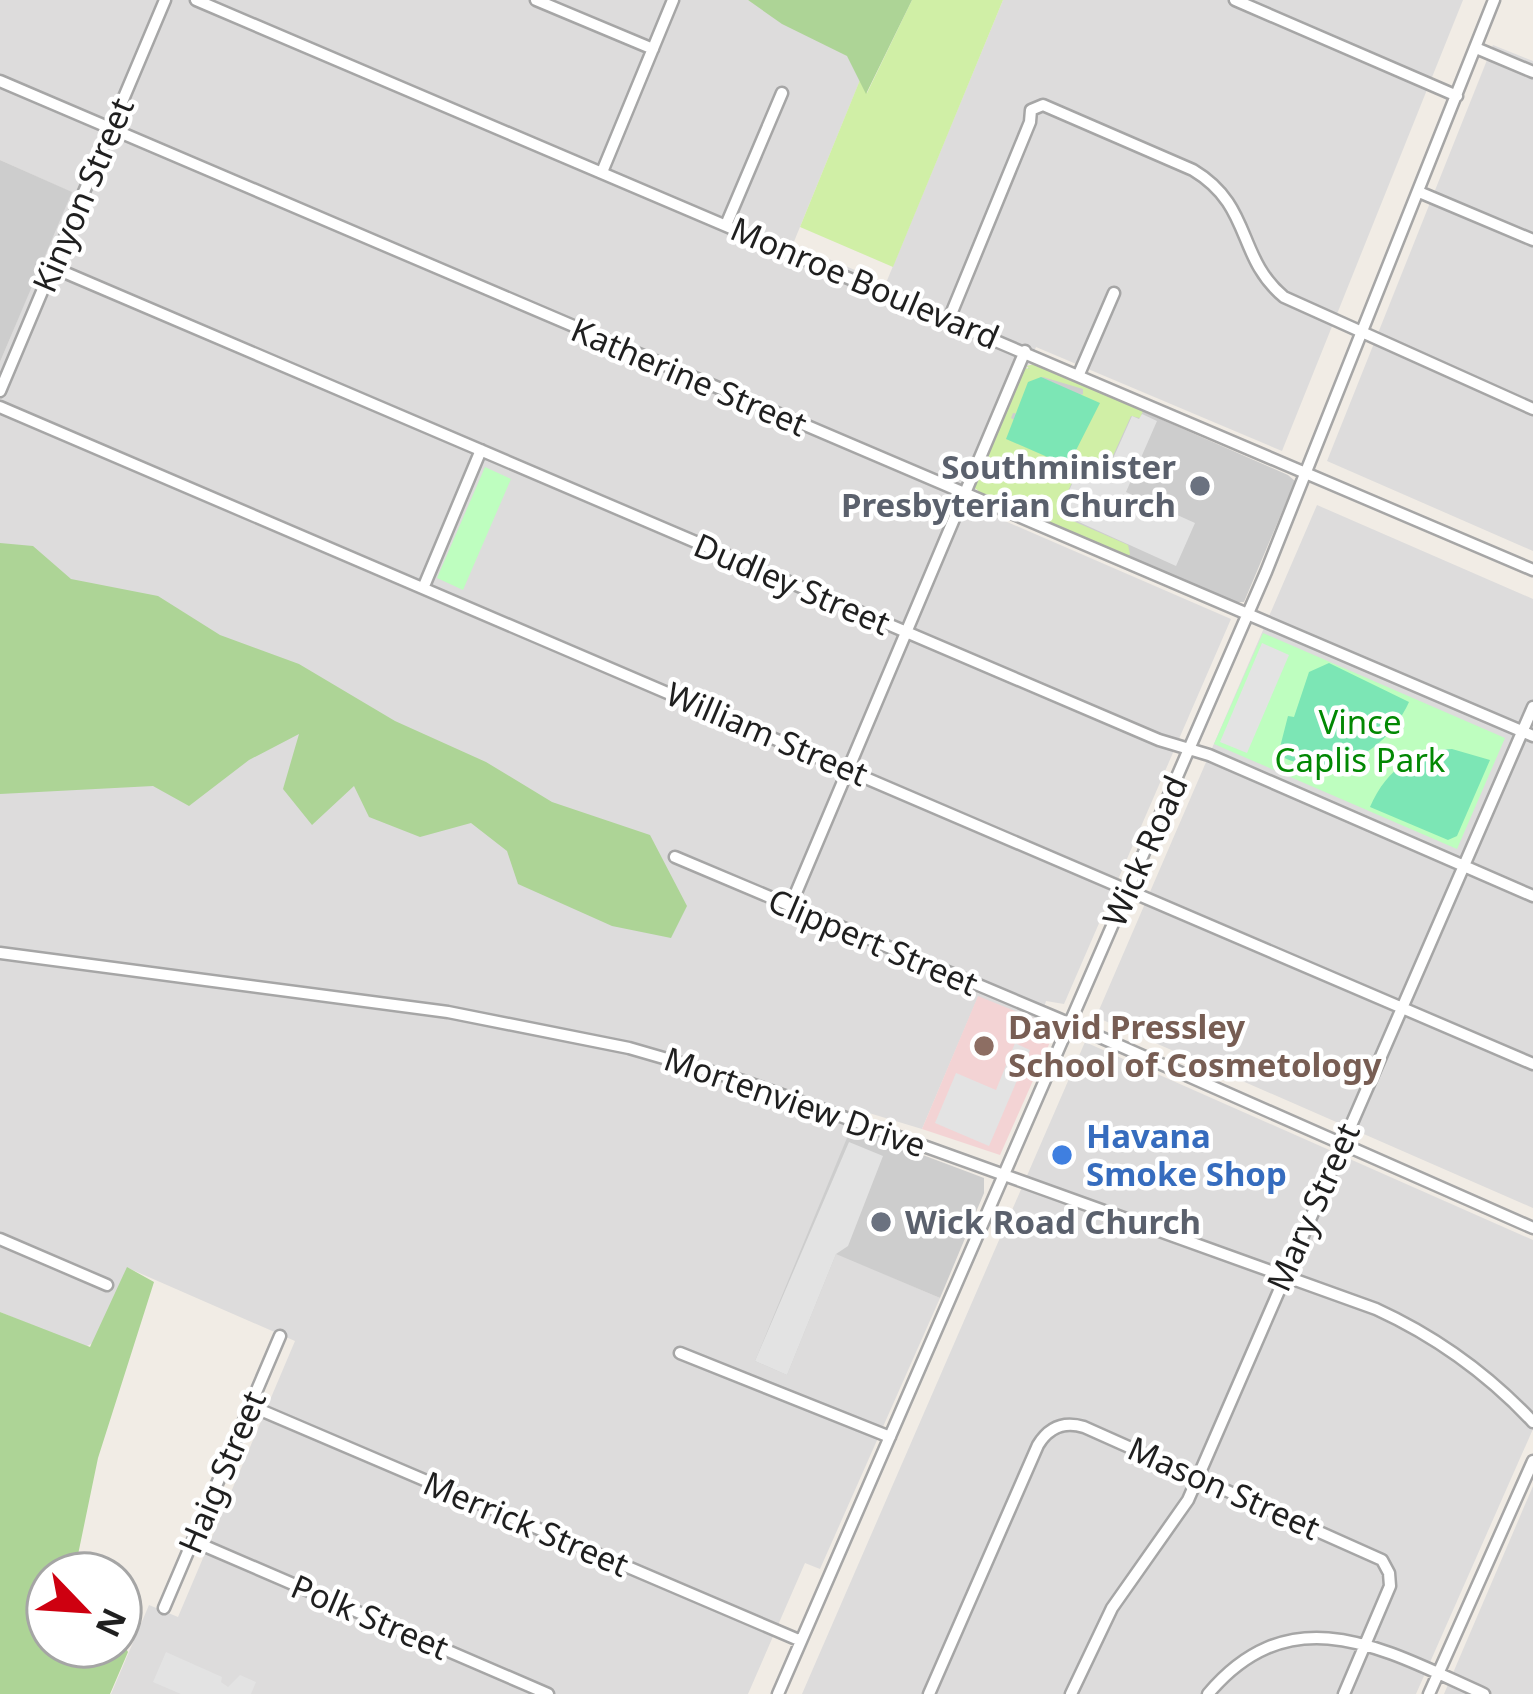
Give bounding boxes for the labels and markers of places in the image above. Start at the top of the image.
place label: Southminister Presbyterian Church [841,444,1176,527]
marker: Southminister Presbyterian Church [1187,473,1213,499]
place label: David Pressley School of Cosmetology [1008,1004,1382,1087]
marker: David Pressley School of Cosmetology [971,1033,997,1059]
place label: Havana Smoke Shop [1086,1113,1287,1196]
marker: Havana Smoke Shop [1049,1142,1075,1168]
place label: Wick Road Church [905,1199,1201,1244]
marker: Wick Road Church [868,1209,894,1235]

